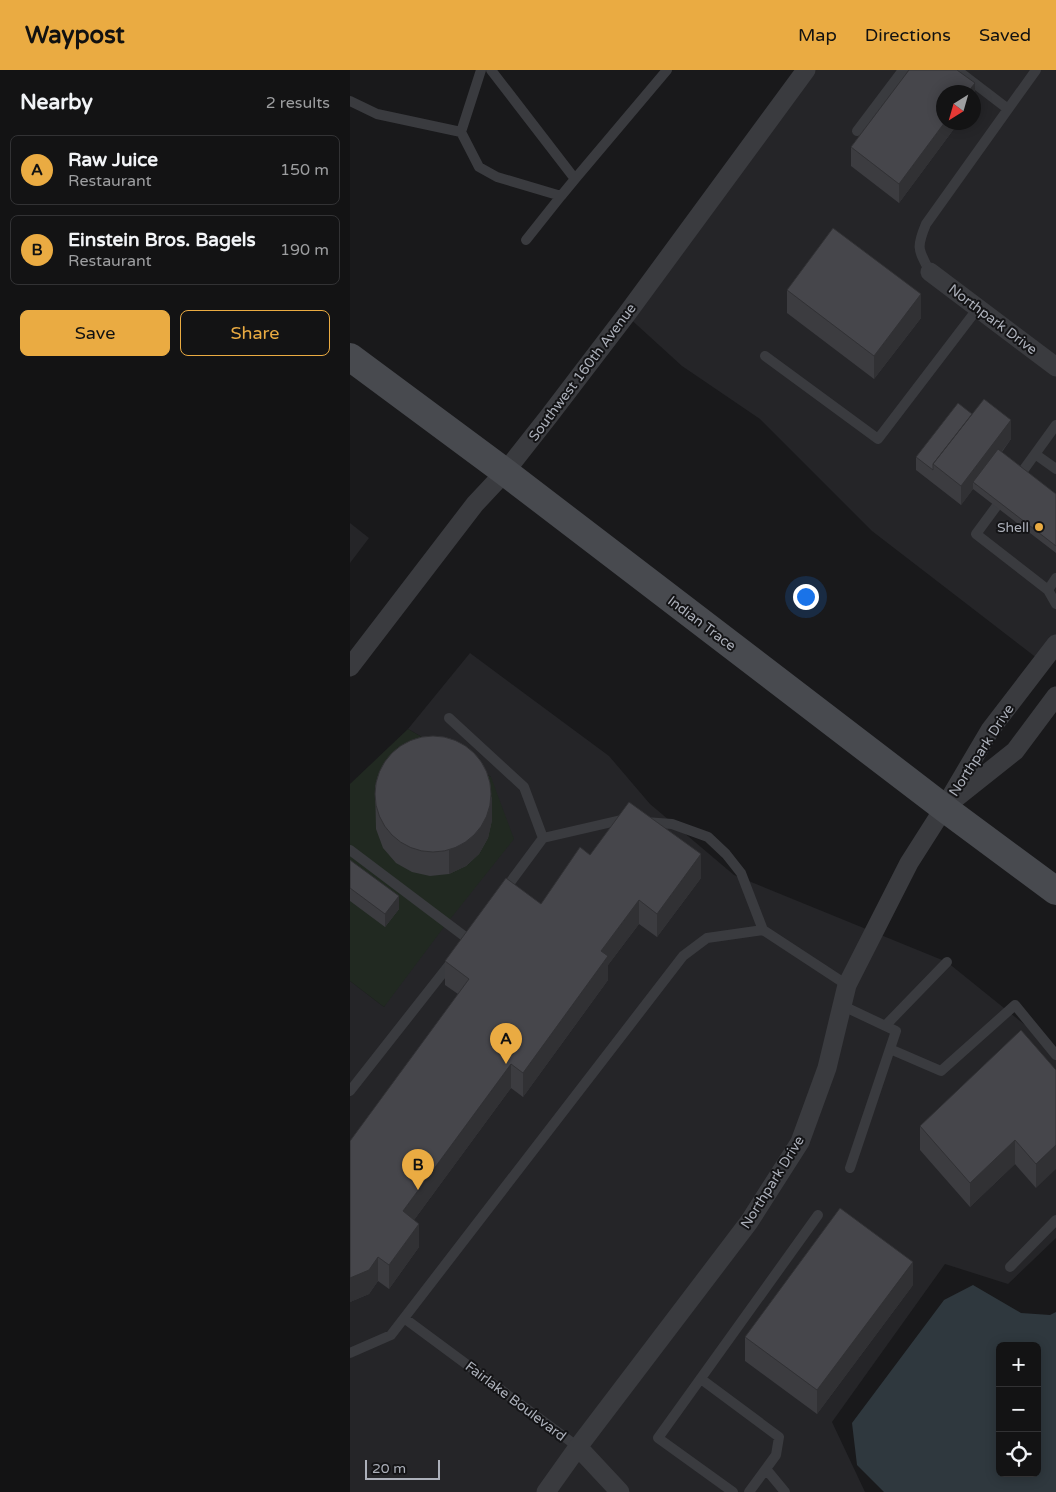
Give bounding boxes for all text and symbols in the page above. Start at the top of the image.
text: Waypost [25,21,125,50]
text: Map [798,24,837,46]
text: Directions [865,24,951,46]
text: Saved [979,24,1031,46]
north arrow [936,85,981,130]
text: Nearby [20,90,93,115]
text: 2 results [266,93,330,113]
text: Raw Juice [68,149,158,171]
text: A [31,160,43,180]
text: 150 m [280,160,329,180]
text: Restaurant [68,171,152,191]
text: Einstein Bros. Bagels [68,229,256,251]
text: B [31,240,43,260]
text: 190 m [280,240,329,260]
text: Restaurant [68,251,152,271]
street label: Northpark Drive [945,281,1040,358]
street label: Southwest 160th Avenue [525,300,640,444]
button: Save [20,310,170,356]
button: Share [180,310,330,356]
place label: Shell [997,519,1029,536]
marker: Shell [1033,521,1045,533]
your location [793,584,819,610]
street label: Indian Trace [664,592,739,655]
street label: Northpark Drive [945,701,1018,800]
pin: A [490,1023,522,1064]
street label: Northpark Drive [737,1132,808,1232]
pin: B [402,1149,434,1190]
map controls [996,1342,1041,1477]
button: + [996,1342,1041,1387]
street label: Fairlake Boulevard [462,1358,569,1445]
button: − [996,1387,1041,1432]
button: locate [996,1432,1041,1477]
scale bar [365,1457,440,1480]
text: 20 m [372,1460,406,1477]

